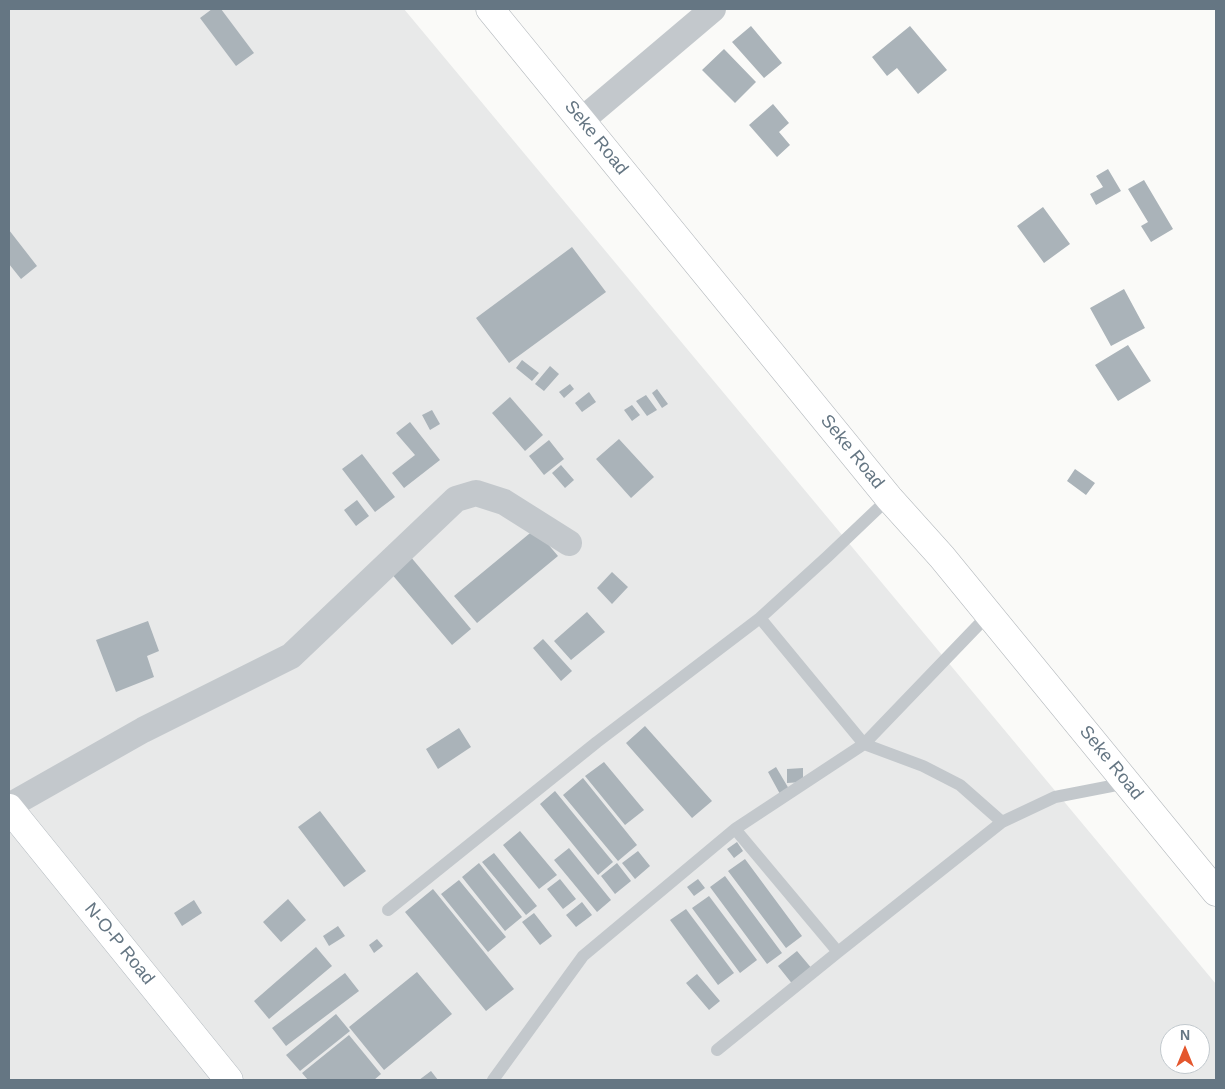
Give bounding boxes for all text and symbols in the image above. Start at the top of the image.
street label: Seke Road [560,97,632,179]
street label: Seke Road [816,411,888,493]
street label: Seke Road [1075,722,1147,804]
street label: N-O-P Road [79,899,159,989]
north arrow [1160,1024,1210,1074]
text: N [1180,1027,1190,1043]

